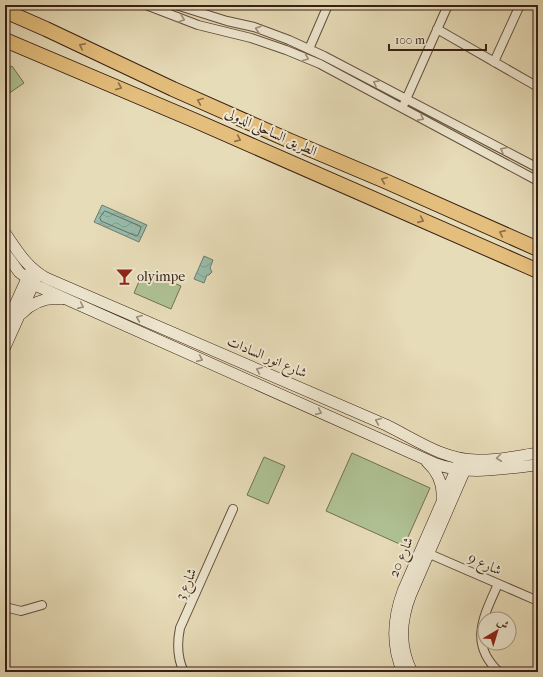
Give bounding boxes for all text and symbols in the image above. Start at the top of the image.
one-way arrow [178,14,185,23]
one-way arrow [255,25,262,34]
scale bar [389,26,486,52]
text: 100 m [395,33,425,47]
one-way arrow [79,44,86,51]
one-way arrow [301,53,309,61]
one-way arrow [373,80,380,88]
one-way arrow [115,83,122,91]
one-way arrow [197,98,204,106]
street label: الطريق الساحلى الدولى [222,104,320,161]
one-way arrow [417,114,424,121]
one-way arrow [233,134,241,142]
one-way arrow [500,147,508,155]
one-way arrow [380,177,387,185]
one-way arrow [417,215,424,223]
one-way arrow [499,230,506,238]
bar icon: olyimpe [114,266,134,286]
place label: olyimpe [137,268,185,285]
one-way arrow [77,301,85,309]
one-way arrow [136,315,143,323]
street label: شارع انور السادات [223,332,310,384]
one-way arrow [196,354,204,362]
one-way arrow [255,367,263,375]
one-way arrow [314,407,322,415]
one-way arrow [374,418,381,426]
one-way arrow [496,453,502,462]
street label: شارع 20 [385,534,420,581]
street label: شارع 9 [464,549,504,582]
street label: شارع 3 [172,565,203,604]
north arrow [477,611,517,651]
text: ش [495,615,511,632]

